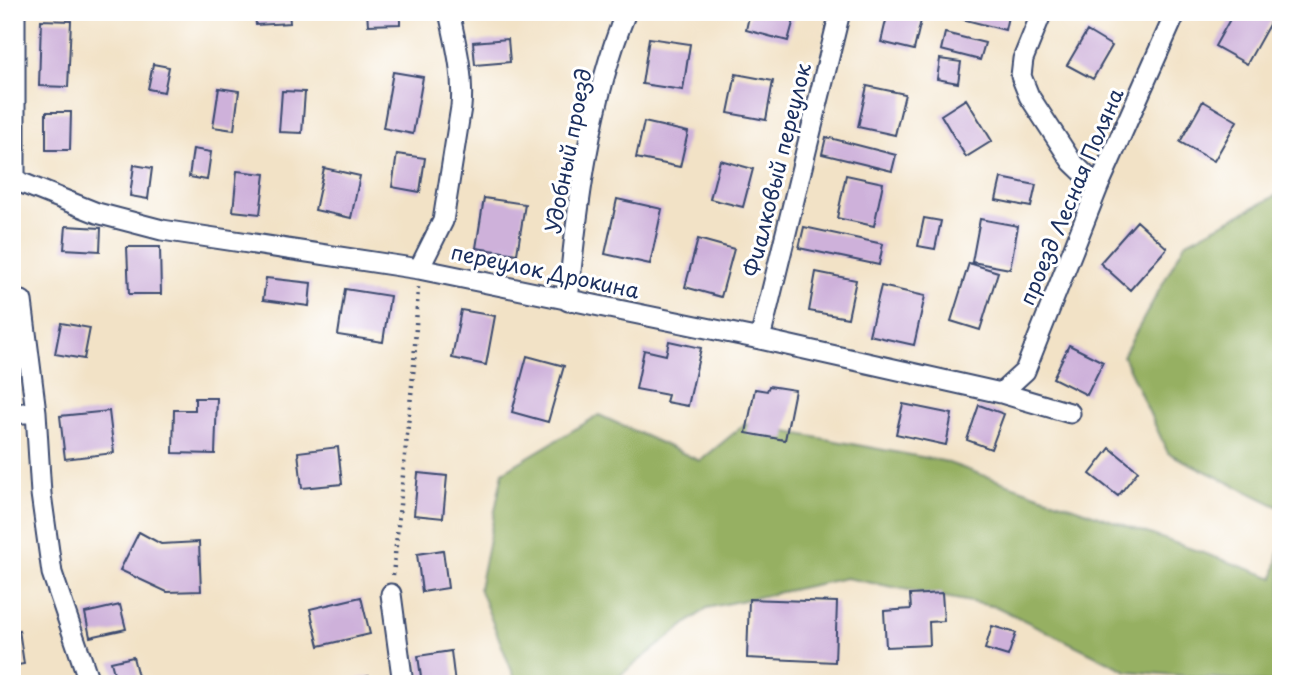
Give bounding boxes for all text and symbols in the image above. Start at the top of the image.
street label: Фиалковый переулок [734,59,818,280]
street label: Удобный проезд [535,65,599,236]
street label: проезд Лесная Поляна [1010,83,1130,310]
street label: переулок Дрокина [448,234,643,306]

